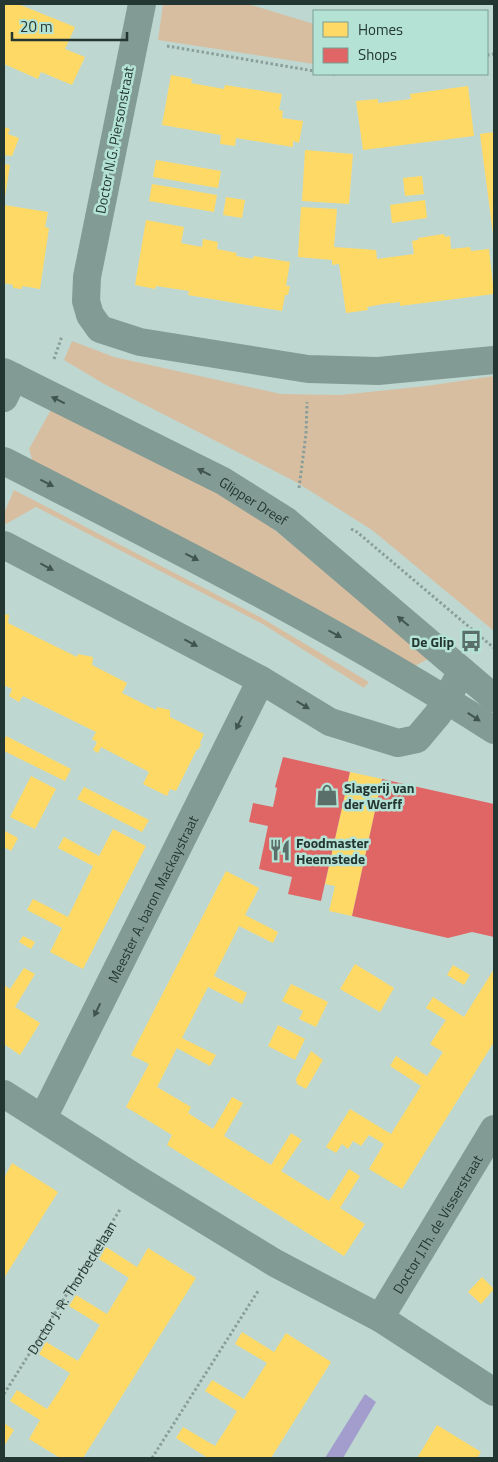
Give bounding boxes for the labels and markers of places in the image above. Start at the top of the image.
bus stop icon: De Glip [458,628,484,654]
place label: De Glip [411,631,454,652]
place label: Slagerij van der Werff [344,777,414,814]
shop icon: Slagerij van der Werff [314,782,340,808]
place label: Foodmaster Heemstede [296,832,369,869]
restaurant icon: Foodmaster Heemstede [267,837,293,863]

